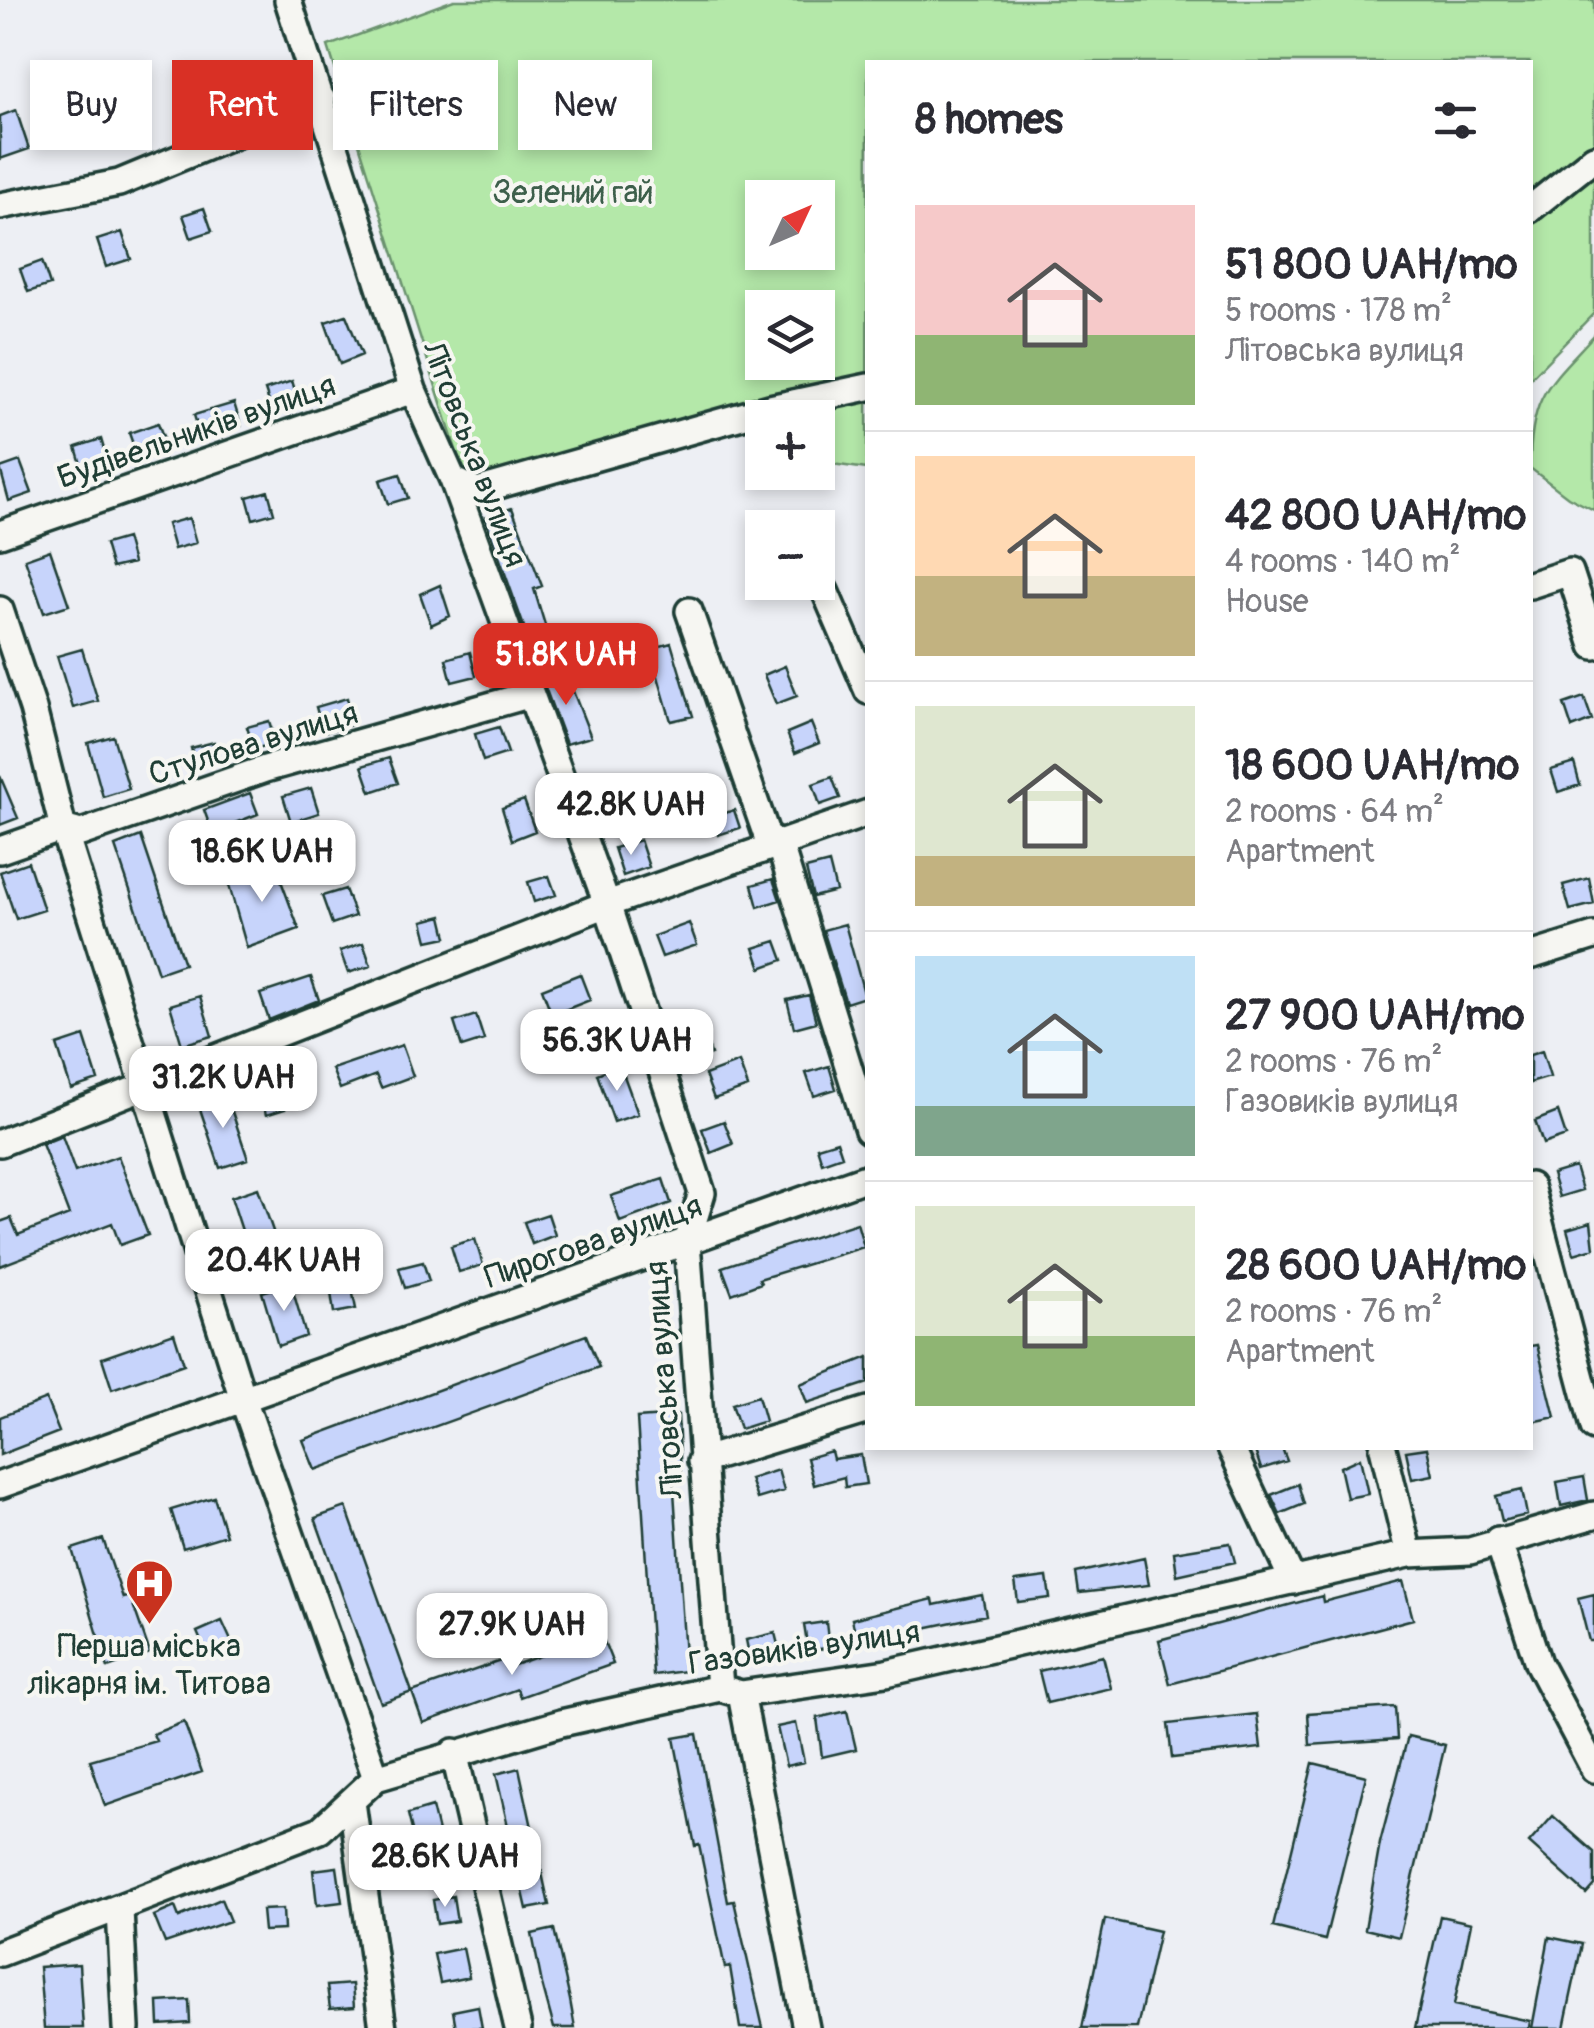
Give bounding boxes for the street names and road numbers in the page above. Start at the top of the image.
street label: Літовська вулиця [412,335,536,573]
street label: Будівельників вулиця [52,366,341,498]
street label: Стулова вулиця [144,693,363,795]
street label: Пирогова вулиця [480,1186,707,1298]
street label: Літовська вулиця [637,1259,693,1501]
street label: Газовиків вулиця [686,1612,922,1684]

